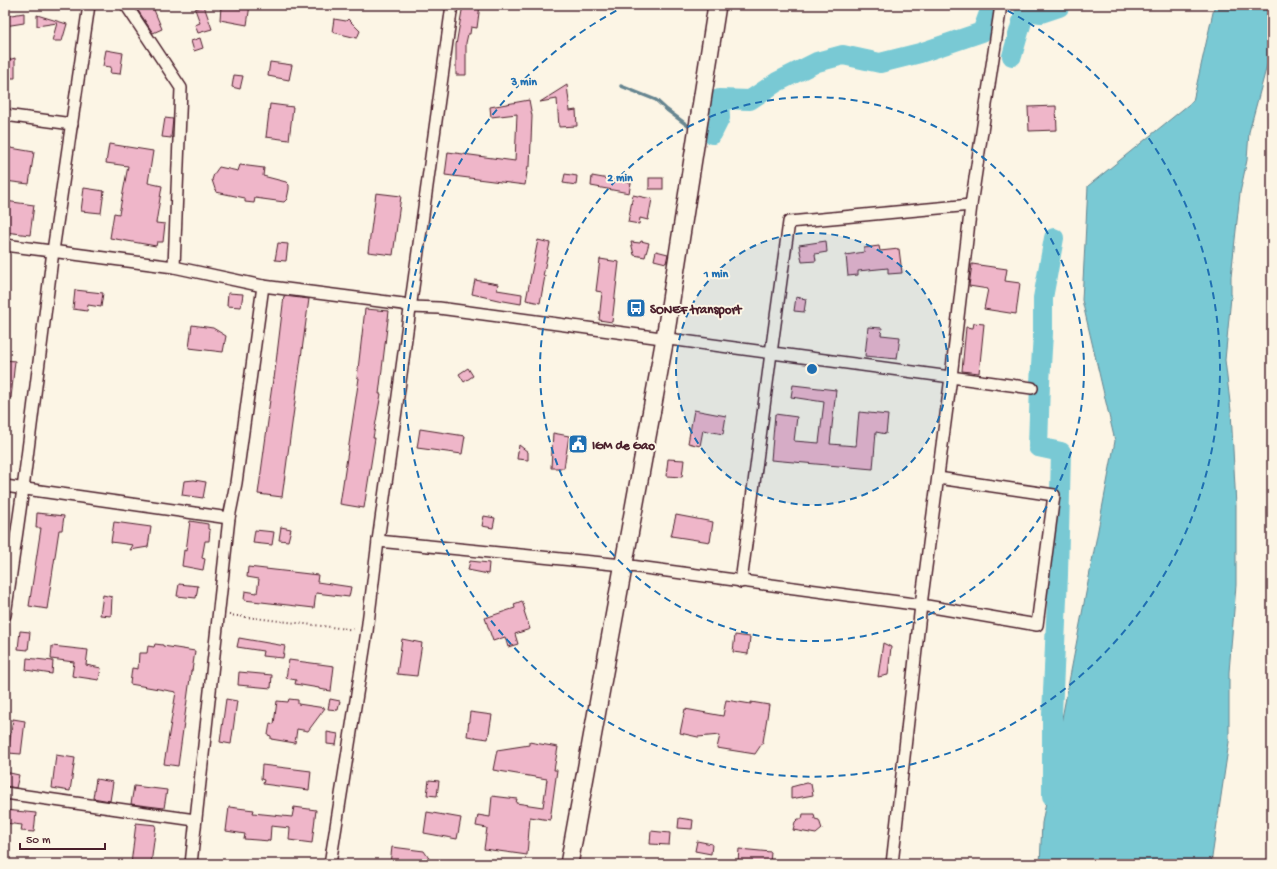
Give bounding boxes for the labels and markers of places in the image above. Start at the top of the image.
bus stop icon: SONEF transport [625,297,647,319]
place label: SONEF transport [650,303,743,319]
centre of rings [805,362,819,376]
public building icon: IGM de Gao [567,433,589,455]
place label: IGM de Gao [592,439,655,454]

